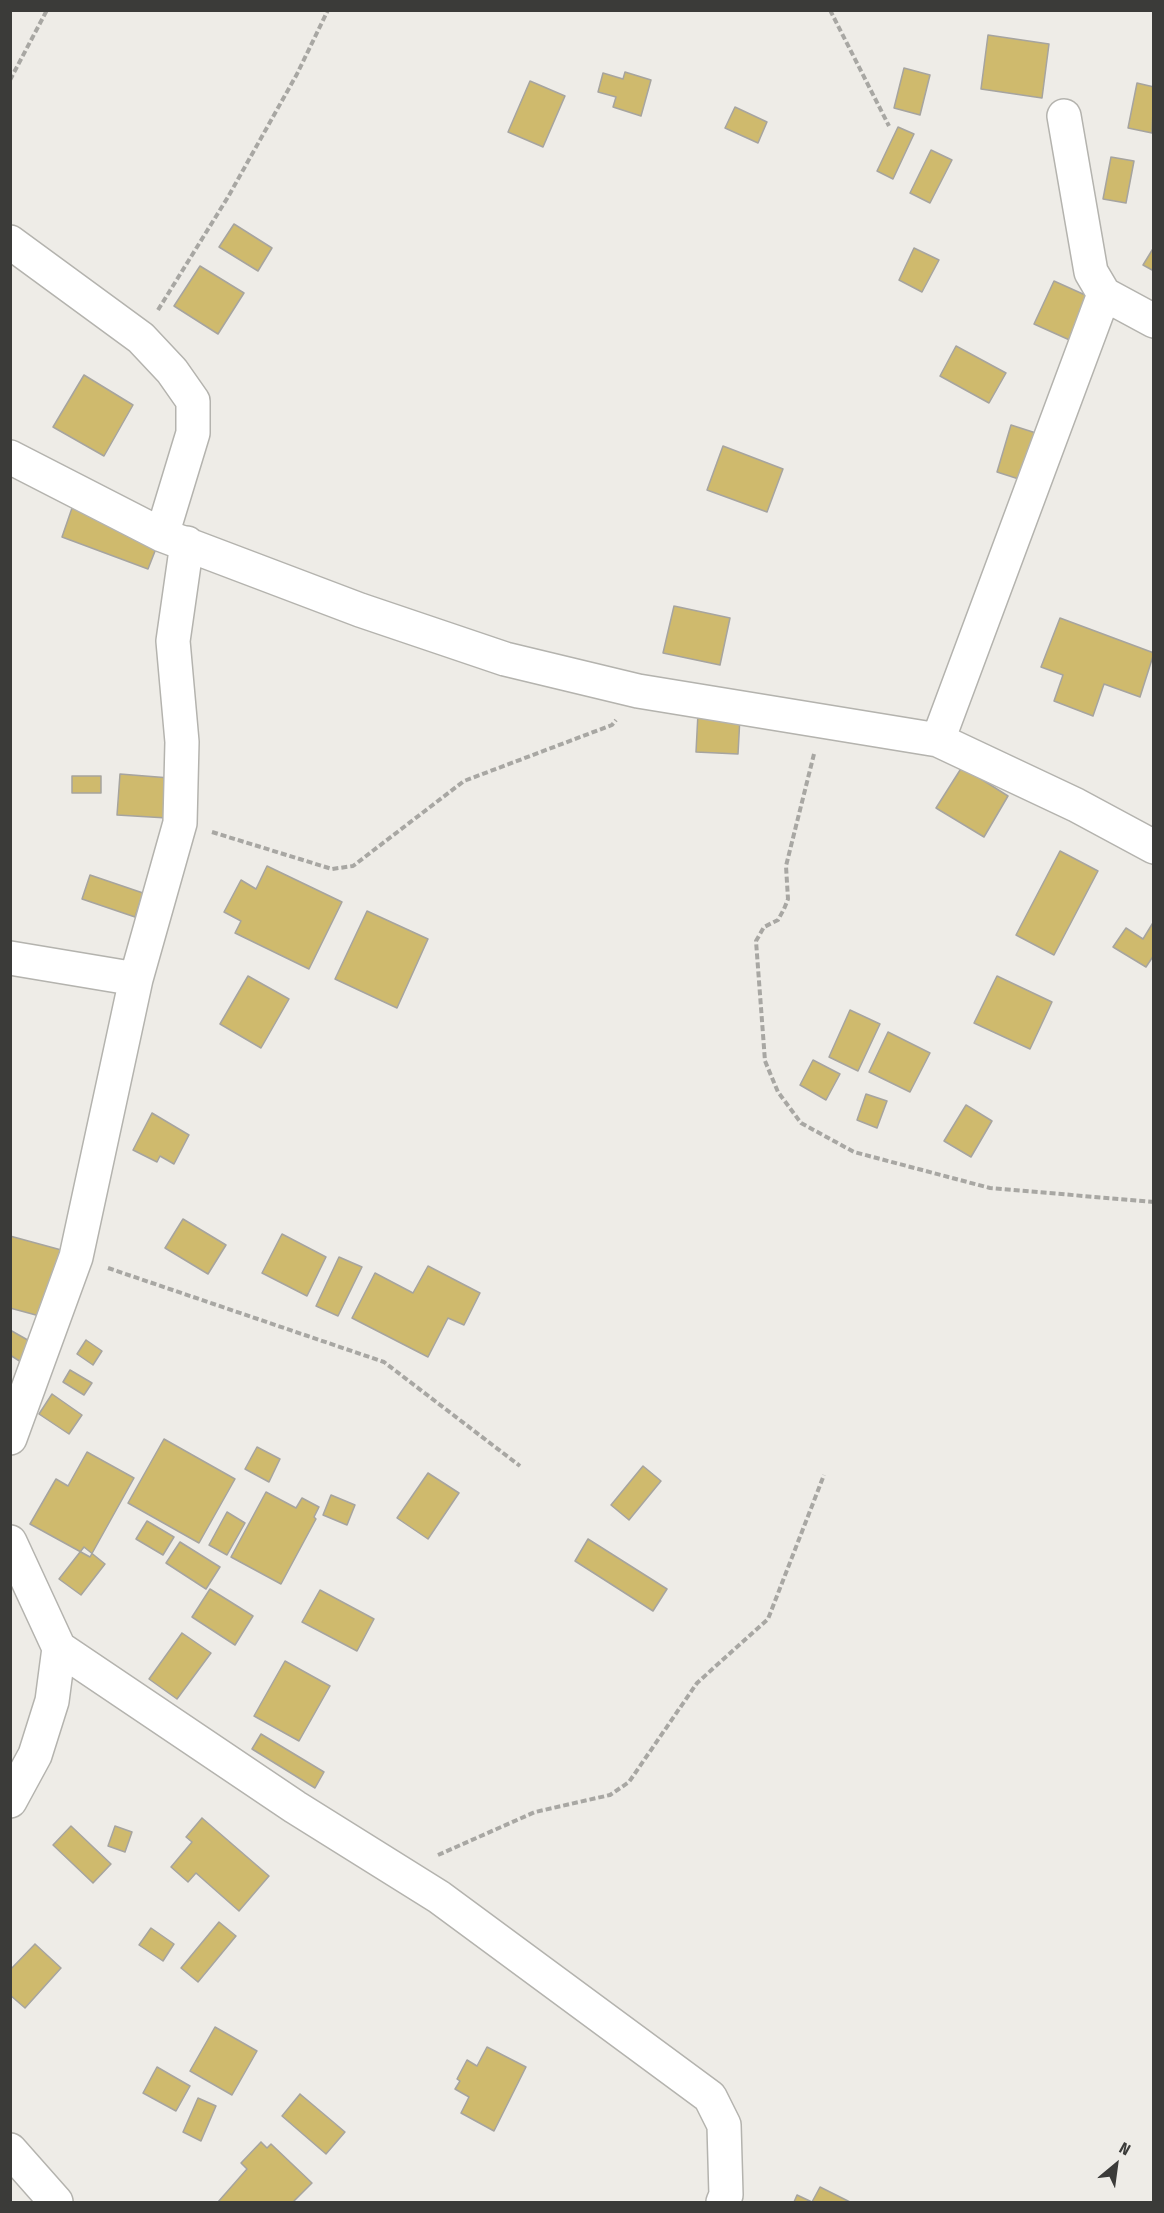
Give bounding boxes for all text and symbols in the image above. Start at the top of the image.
north arrow [1086,2135,1146,2195]
text: N [1116,2138,1134,2159]

